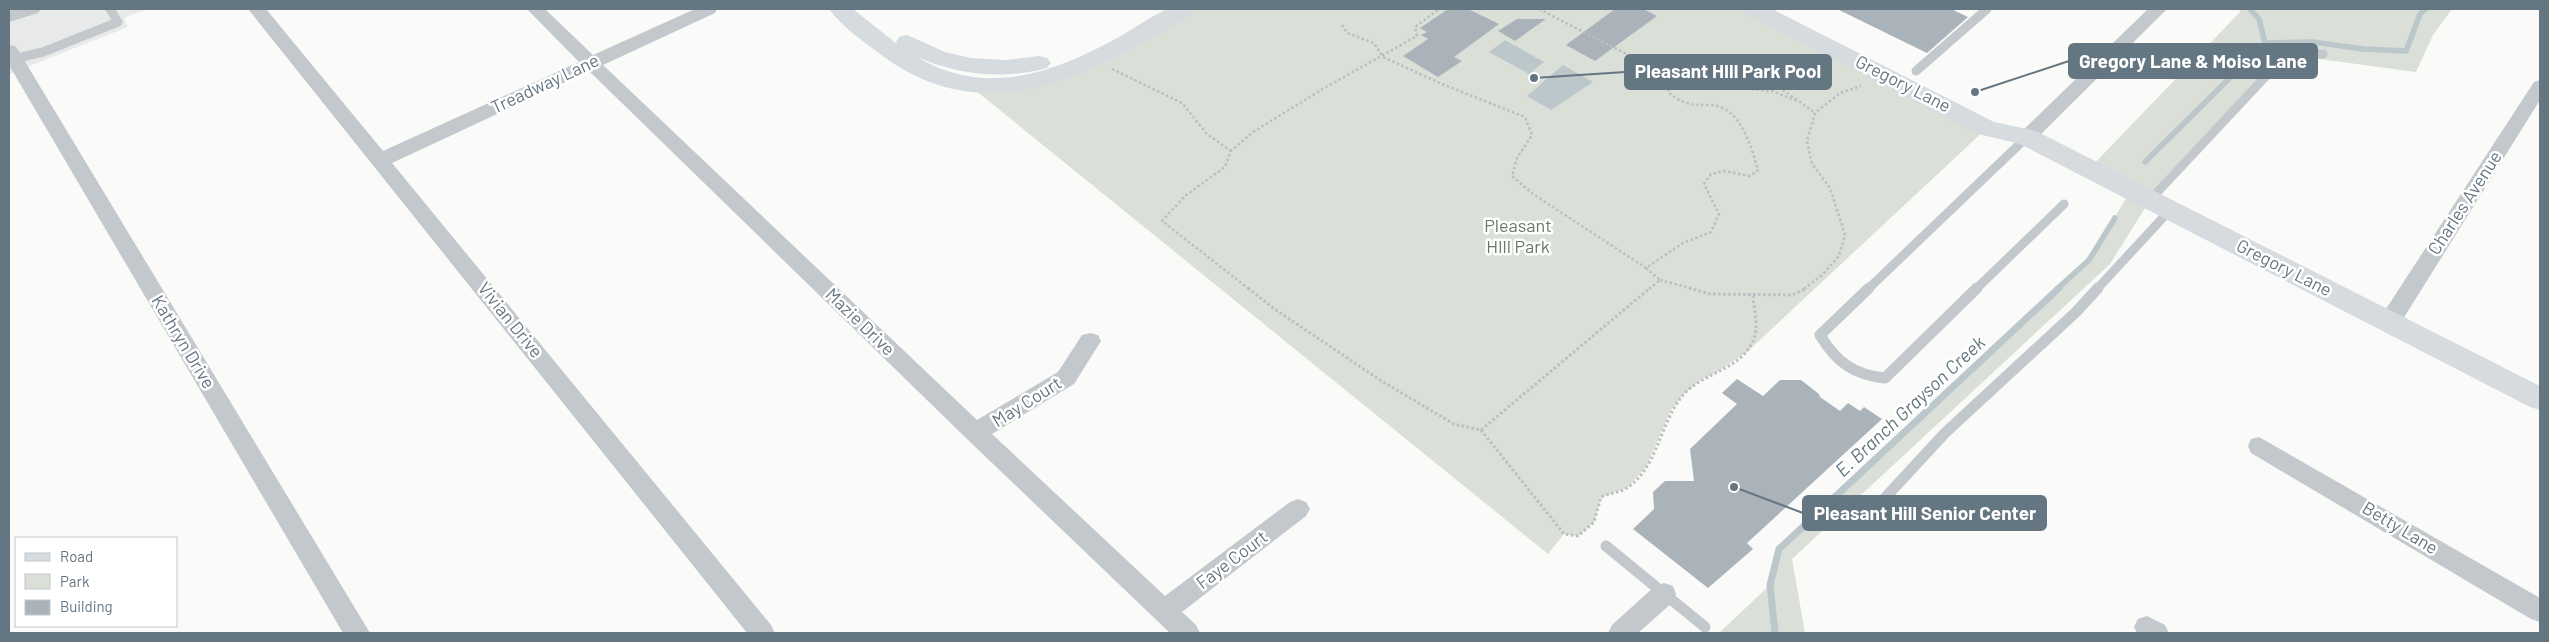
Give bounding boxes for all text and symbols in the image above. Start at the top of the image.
callout: Gregory Lane & Moiso Lane [2069,44,2317,78]
street label: Treadway Lane [487,48,602,118]
text: Gregory Lane & Moiso Lane [2079,49,2307,72]
street label: Gregory Lane [1852,50,1955,117]
callout: Pleasant HIll Park Pool [1625,55,1831,89]
text: Pleasant HIll Park Pool [1635,59,1821,82]
street label: Charles Avenue [2422,146,2506,259]
park label: Pleasant HIll Park [1484,214,1552,257]
street label: Gregory Lane [2233,234,2336,301]
street label: Vivian Drive [474,277,548,362]
street label: Mazie Drive [821,283,900,360]
street label: Kathryn Drive [147,291,220,392]
water label: E. Branch Grayson Creek [1830,330,1990,481]
street label: May Court [988,371,1065,431]
callout: Pleasant Hill Senior Center [1803,496,2046,530]
street label: Betty Lane [2359,496,2442,558]
text: Pleasant Hill Senior Center [1814,501,2037,524]
street label: Faye Court [1191,525,1271,593]
legend [15,537,178,627]
text: Road [60,547,93,565]
text: Park [60,572,90,590]
text: Building [60,597,113,615]

